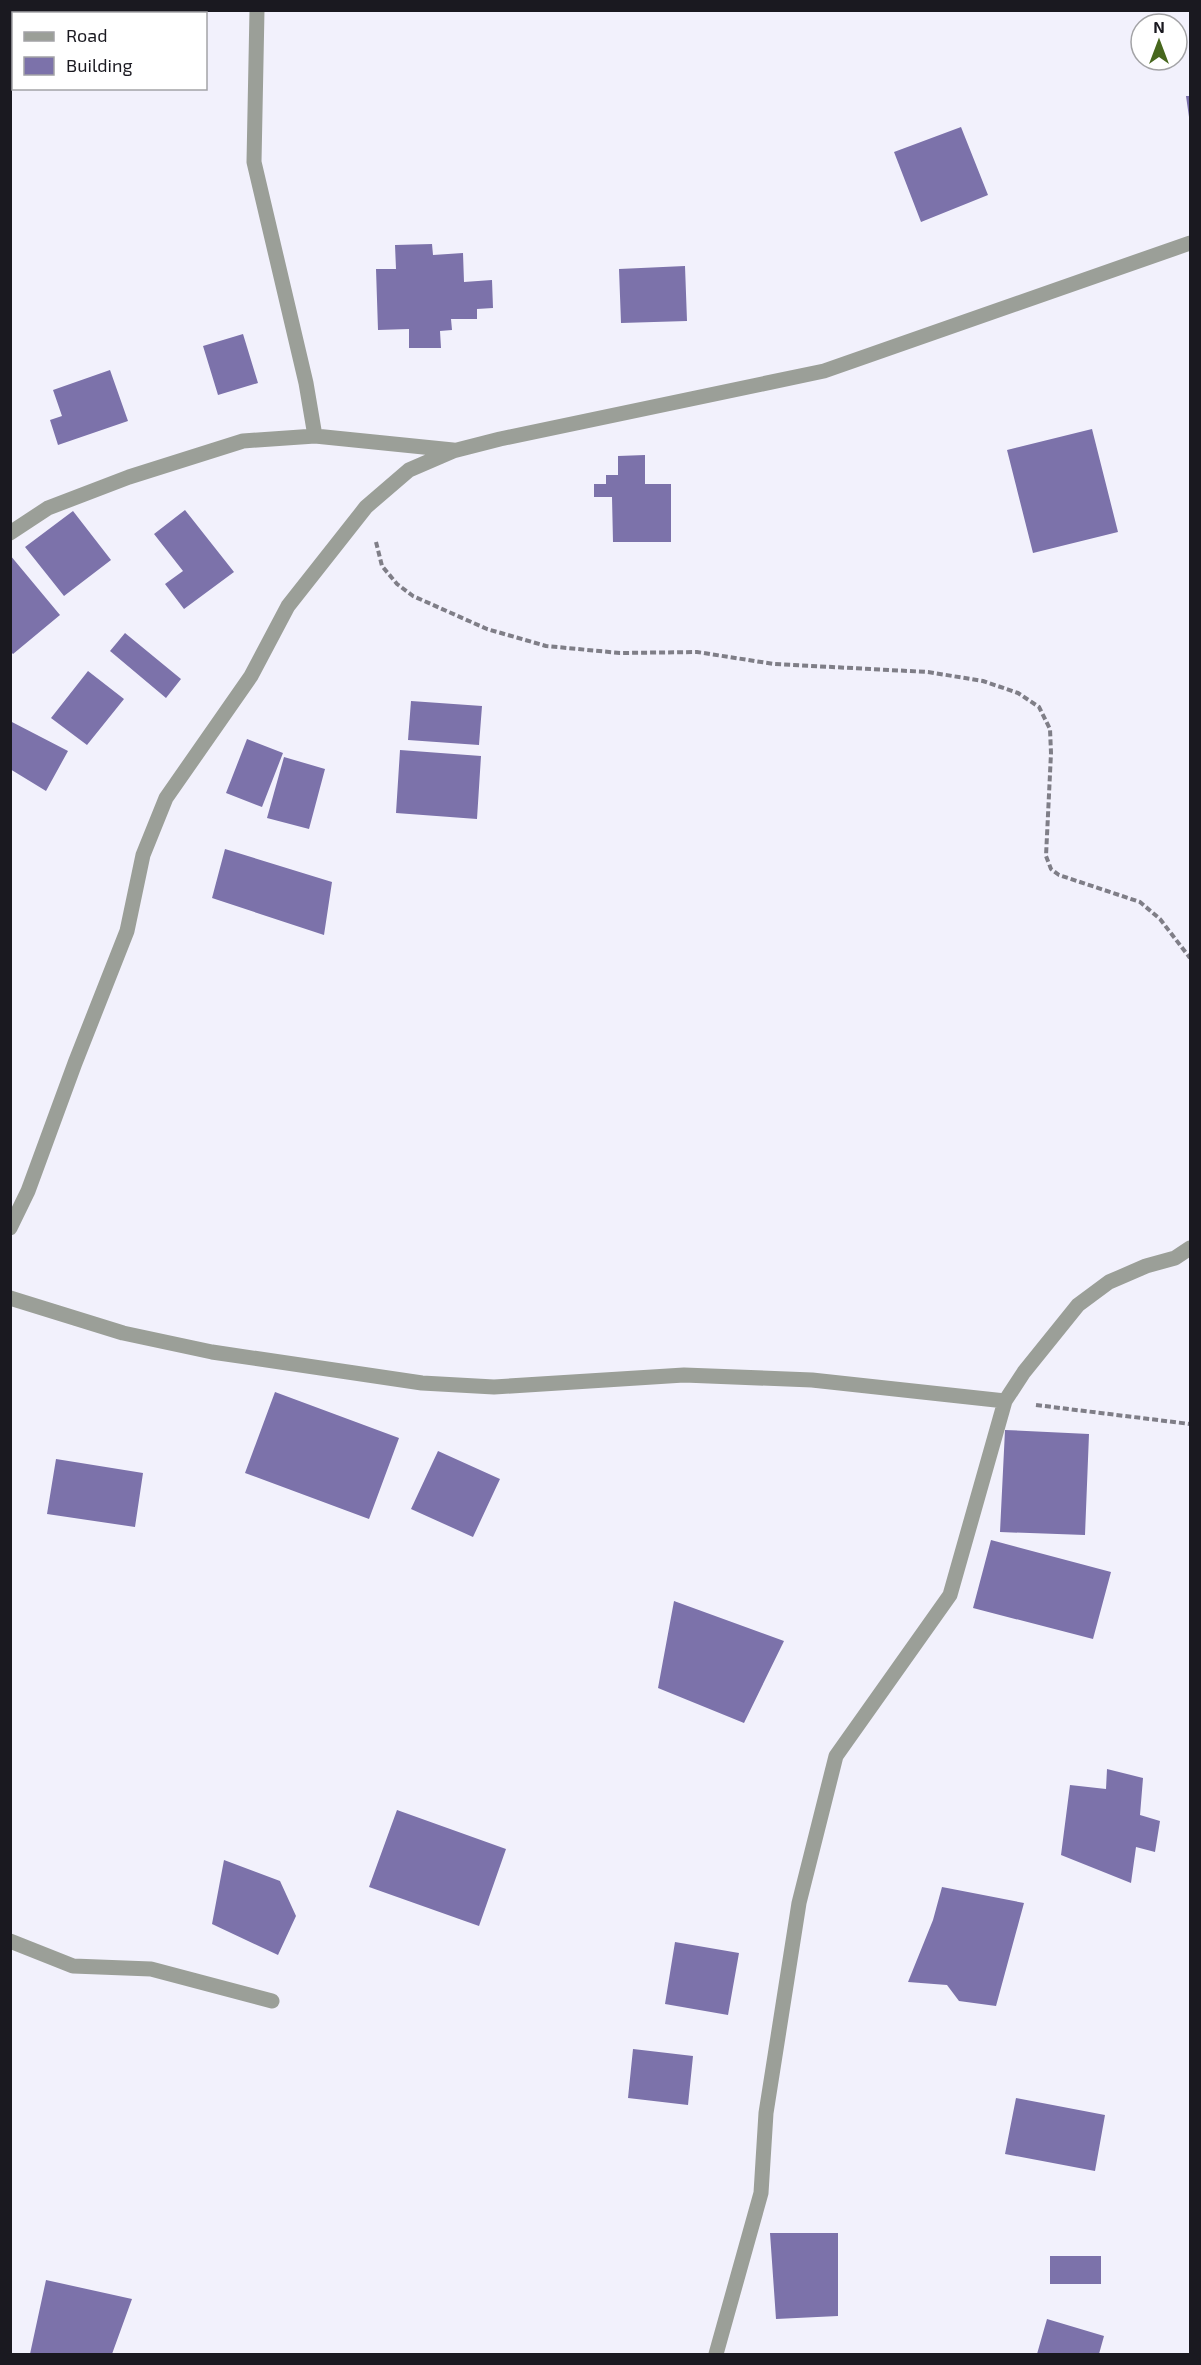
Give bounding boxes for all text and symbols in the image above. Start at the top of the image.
legend [12,12,207,90]
north arrow [1129,12,1189,72]
text: N [1153,17,1165,36]
text: Road [66,24,107,46]
text: Building [66,54,133,76]

